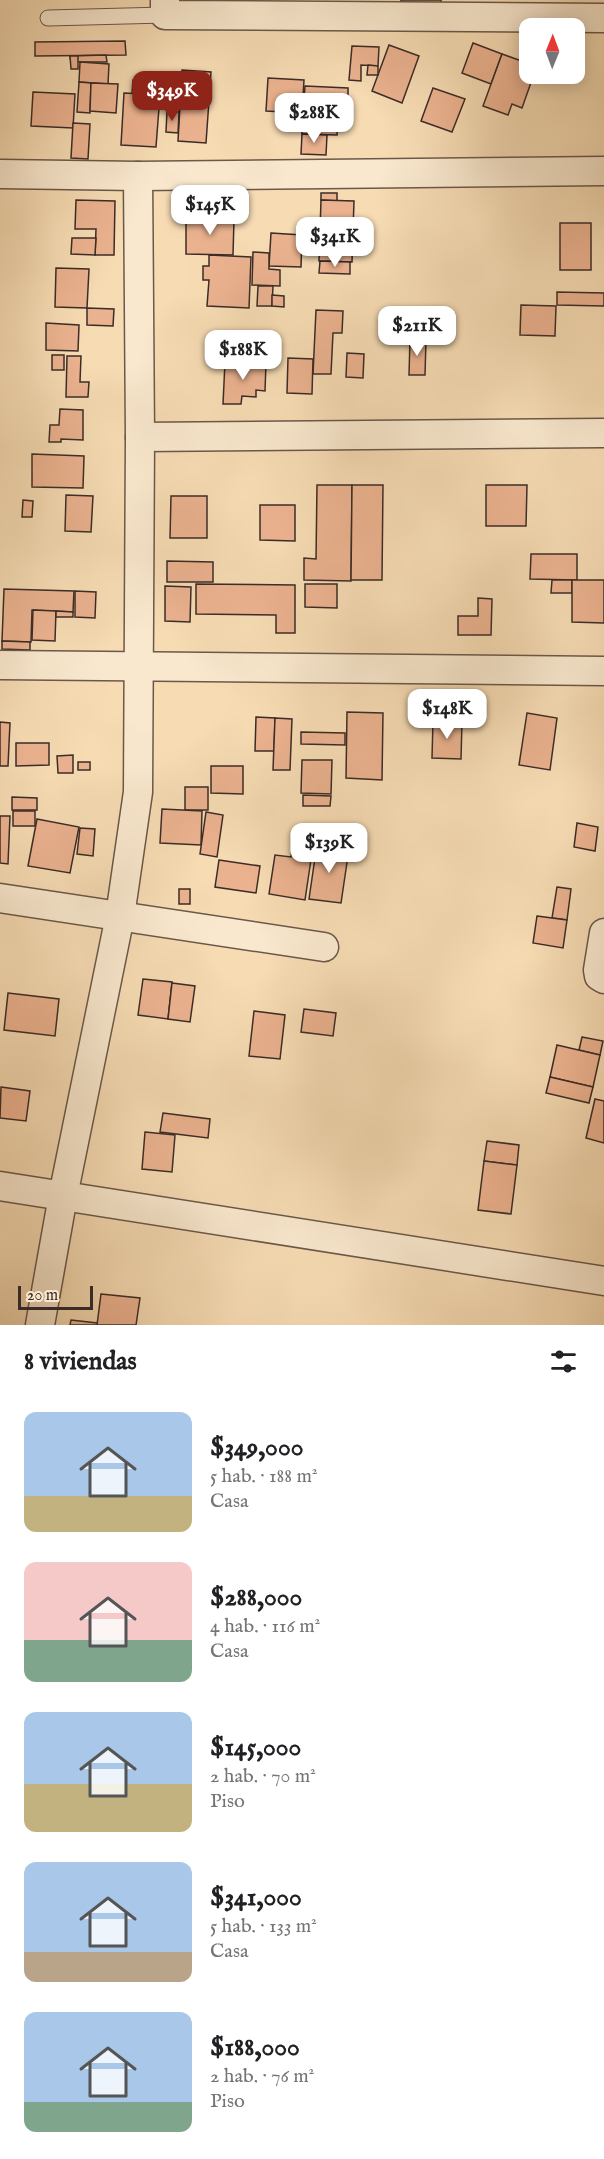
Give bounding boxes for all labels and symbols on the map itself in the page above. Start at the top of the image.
north arrow [519,18,585,84]
pin: $349K [130,71,214,122]
pin: $288K [272,93,356,144]
pin: $145K [168,185,252,236]
pin: $341K [293,217,377,268]
pin: $211K [375,306,459,357]
pin: $188K [201,330,285,381]
pin: $148K [405,689,489,740]
pin: $139K [287,823,371,874]
scale bar [18,1283,93,1310]

